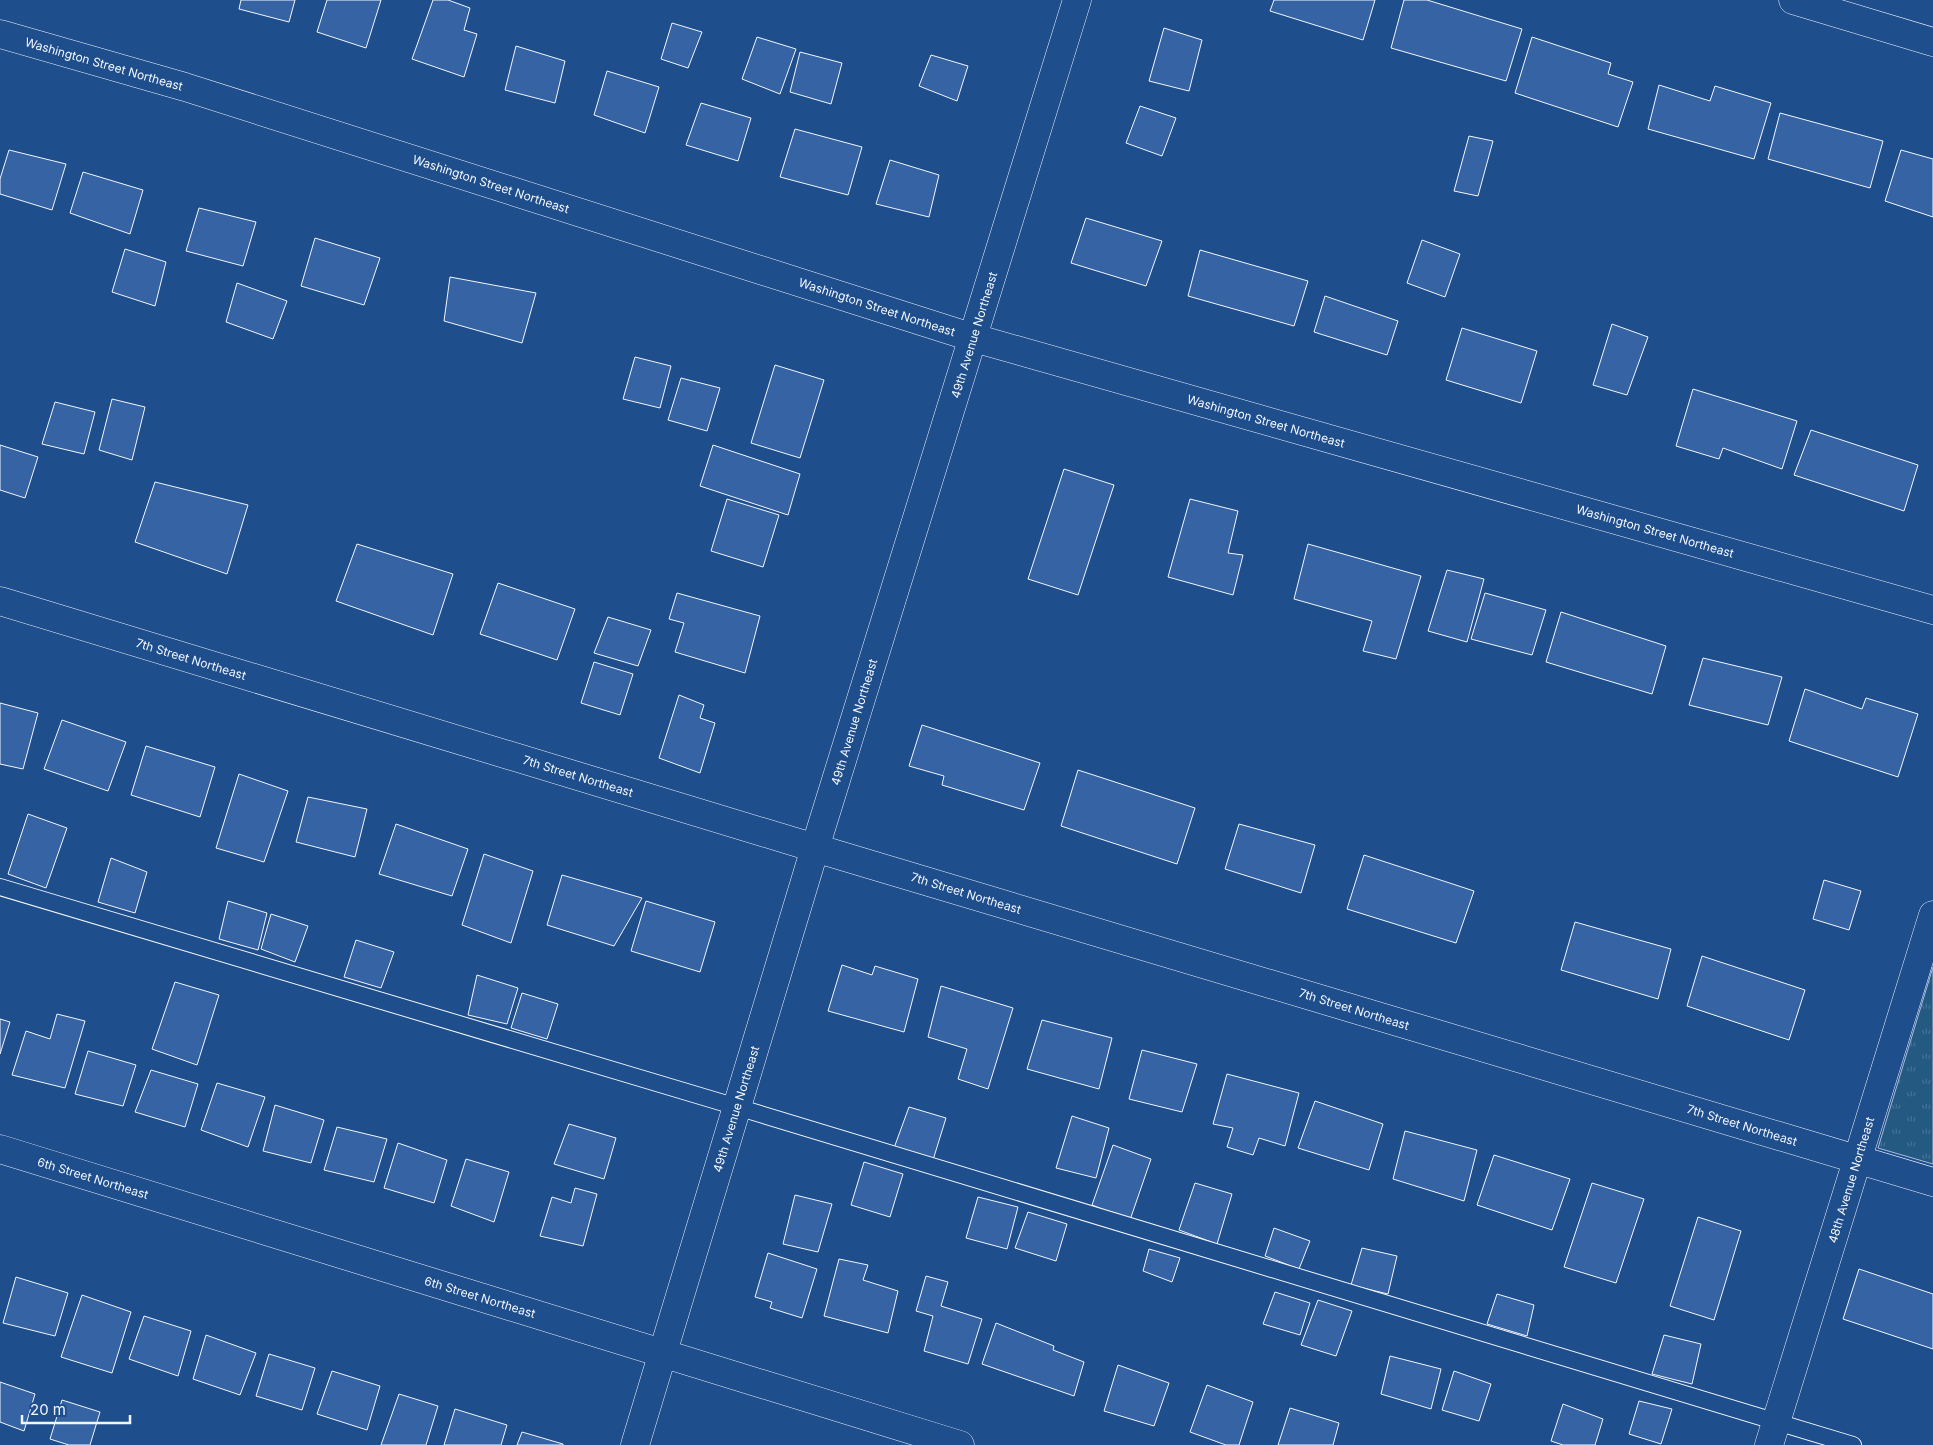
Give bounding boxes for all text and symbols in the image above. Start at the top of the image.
street label: Washington Street Northeast [23,34,185,94]
street label: Washington Street Northeast [411,152,571,216]
street label: 49th Avenue Northeast [948,270,1000,400]
street label: Washington Street Northeast [797,275,957,339]
street label: Washington Street Northeast [1185,391,1347,451]
street label: Washington Street Northeast [1574,501,1736,561]
street label: 7th Street Northeast [134,635,248,683]
street label: 49th Avenue Northeast [828,657,880,787]
street label: 7th Street Northeast [521,752,635,800]
street label: 7th Street Northeast [909,869,1023,917]
street label: 7th Street Northeast [1297,985,1411,1033]
street label: 49th Avenue Northeast [710,1044,762,1174]
street label: 7th Street Northeast [1685,1101,1799,1149]
street label: 48th Avenue Northeast [1825,1115,1877,1245]
street label: 6th Street Northeast [36,1154,150,1202]
street label: 6th Street Northeast [423,1273,537,1321]
scale bar [22,1392,130,1424]
text: 20 m [30,1400,66,1419]

